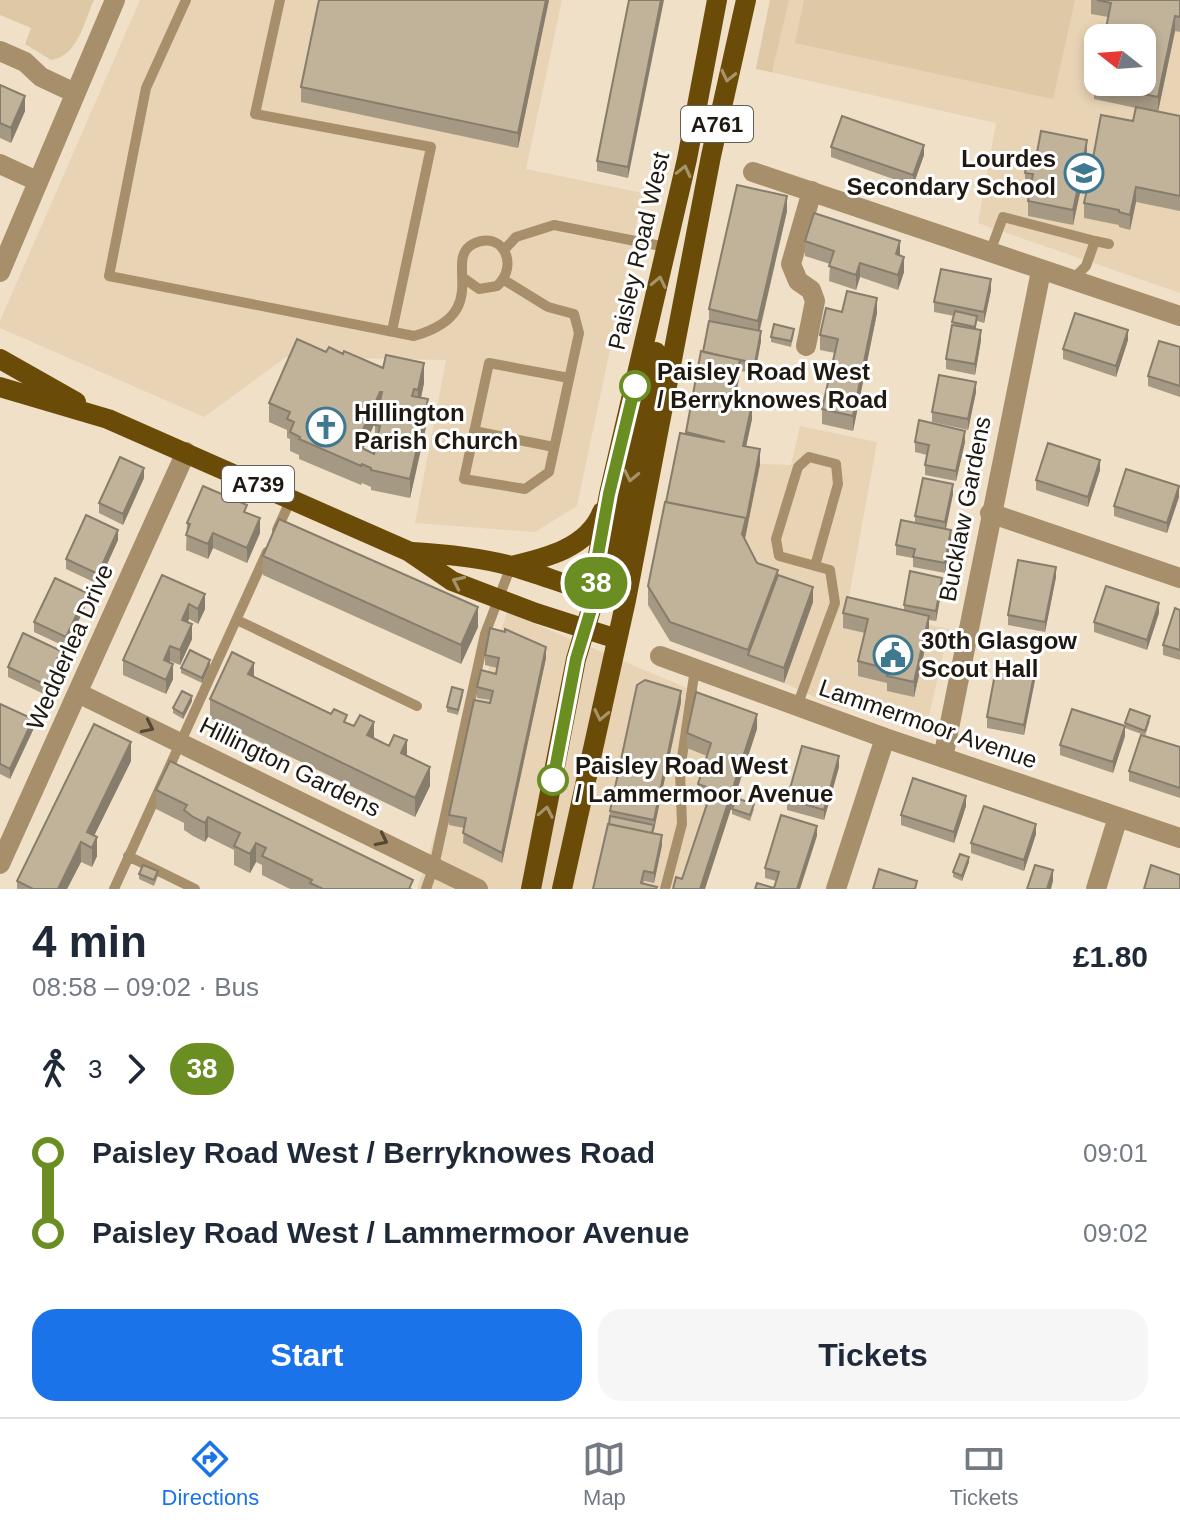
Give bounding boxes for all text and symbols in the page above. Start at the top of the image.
north arrow [1084,24,1156,96]
map controls [1084,24,1156,96]
one-way arrow [721,69,738,82]
road number: A761 [681,106,753,142]
place label: Lourdes Secondary School [847,145,1056,200]
street label: Paisley Road West [603,149,674,352]
school or university icon: Lourdes Secondary School [1063,152,1105,194]
one-way arrow [675,164,692,178]
one-way arrow [649,275,666,288]
place label: Paisley Road West / Berryknowes Road [657,358,888,413]
marker: Paisley Road West / Berryknowes Road [620,371,650,401]
place label: Hillington Parish Church [354,399,518,454]
church icon: Hillington Parish Church [305,406,347,448]
street label: Bucklaw Gardens [933,414,996,604]
road number: A739 [222,466,294,502]
one-way arrow [623,469,640,482]
line badge: 38 [560,557,632,609]
street label: Wedderlea Drive [21,560,118,734]
text: 38 [580,567,612,598]
one-way arrow [452,576,466,592]
place label: 30th Glasgow Scout Hall [921,627,1077,682]
public building icon: 30th Glasgow Scout Hall [872,634,914,676]
street label: Lammermoor Avenue [815,673,1041,774]
one-way arrow [593,707,610,721]
street label: Hillington Gardens [196,711,385,822]
one-way arrow [139,717,154,733]
place label: Paisley Road West / Lammermoor Avenue [575,752,833,807]
marker: Paisley Road West / Lammermoor Avenue [538,765,568,795]
one-way arrow [537,806,554,820]
one-way arrow [373,831,388,846]
text: 4 min [32,917,147,966]
text: £1.80 [1073,940,1148,973]
text: 08:58 – 09:02 · Bus [32,972,259,1002]
icon: walk [32,1047,76,1091]
icon: forward [114,1047,158,1091]
text: 38 [186,1053,218,1084]
text: 3 [88,1054,102,1084]
text: Paisley Road West / Berryknowes Road [92,1136,655,1169]
text: 09:01 [1083,1138,1148,1168]
text: Paisley Road West / Lammermoor Avenue [92,1216,689,1249]
text: 09:02 [1083,1218,1148,1248]
button: Start [32,1309,582,1401]
button: Tickets [598,1309,1148,1401]
tab: Directions [162,1437,259,1511]
tab: Map [582,1437,626,1511]
tab: Tickets [950,1437,1018,1511]

